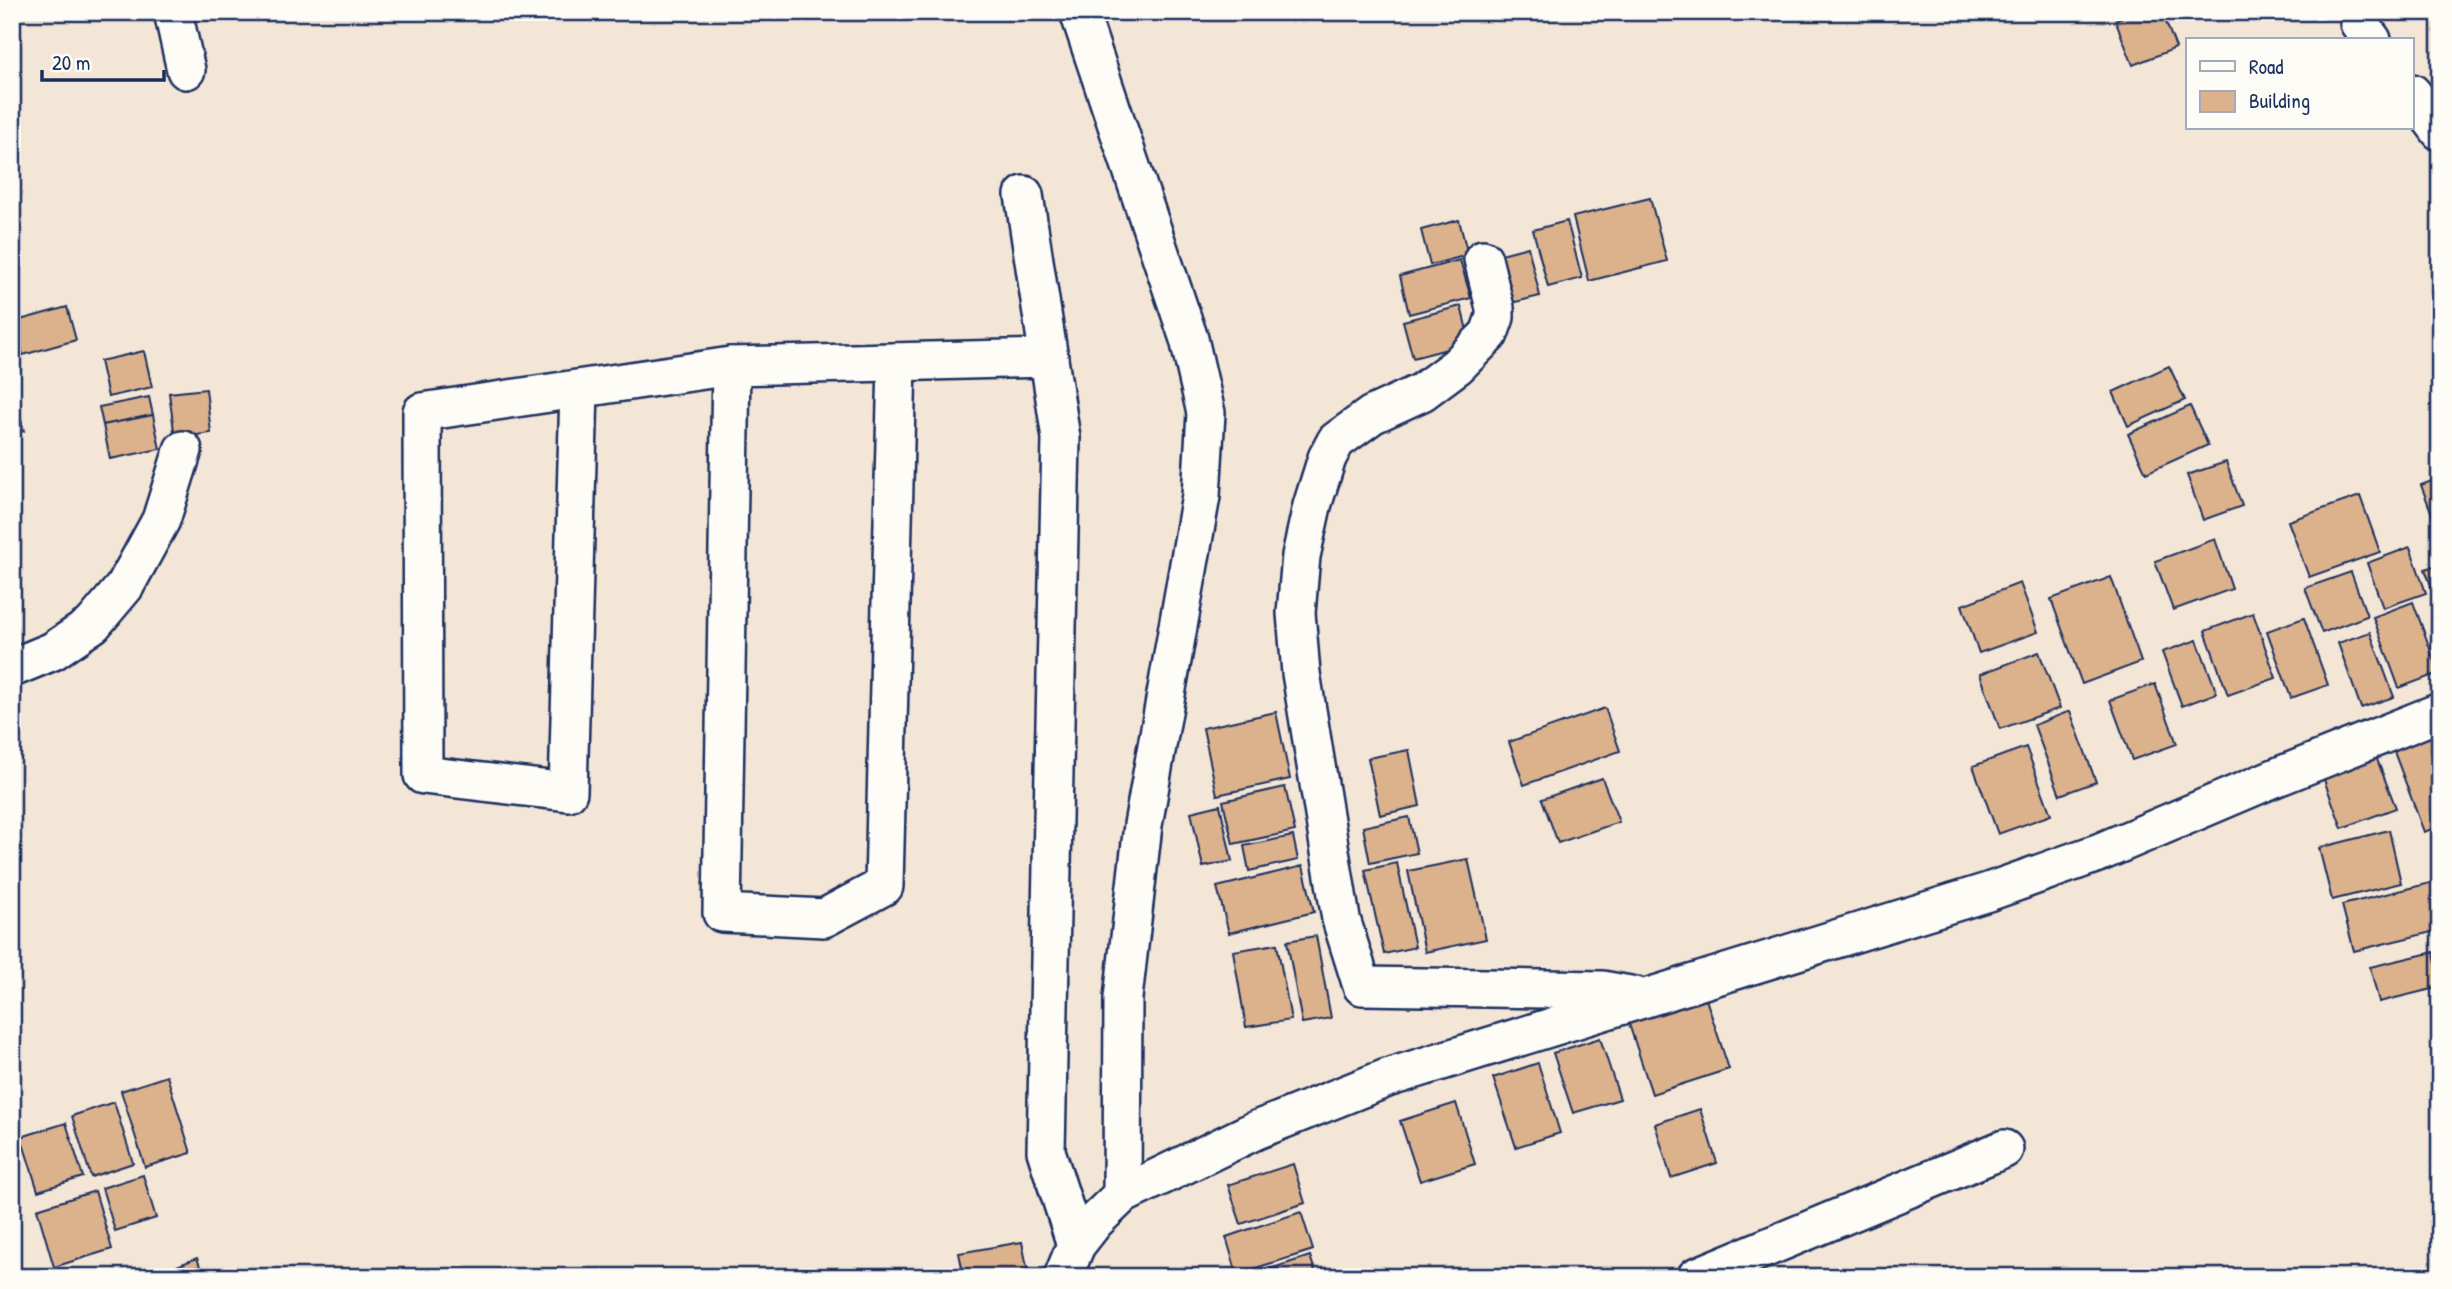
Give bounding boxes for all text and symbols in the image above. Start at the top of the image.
scale bar [42,38,164,82]
legend [2186,38,2414,130]
text: 20 m [52,48,90,77]
text: Road [2249,52,2283,81]
text: Building [2249,86,2310,115]

